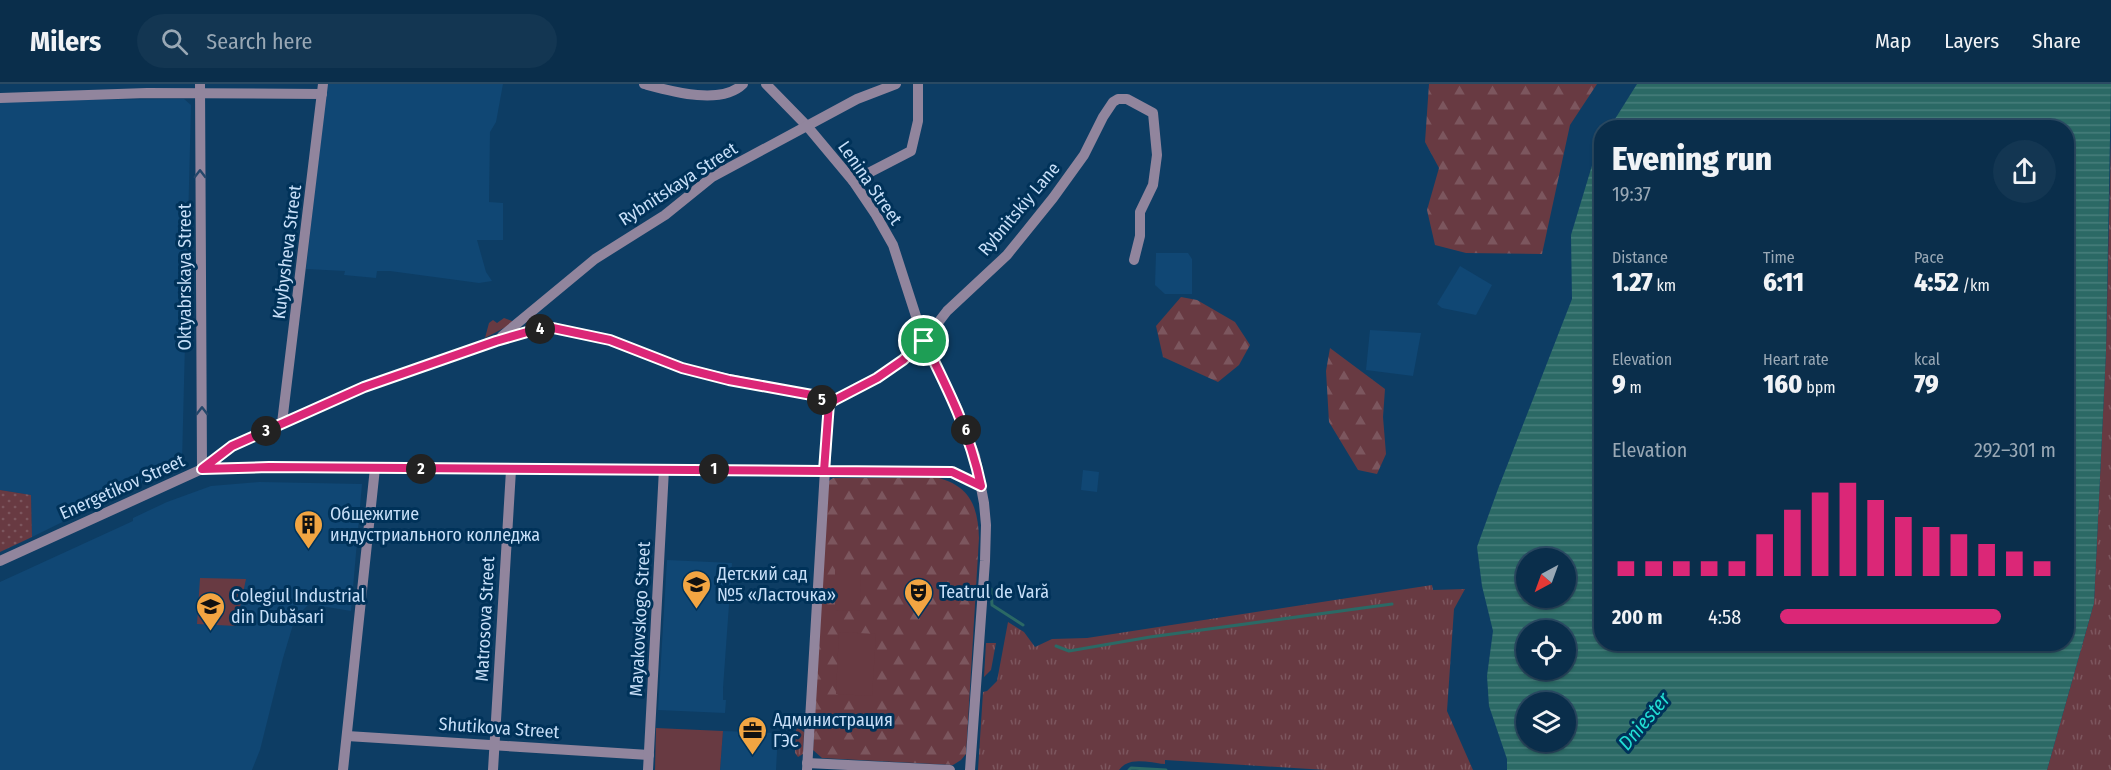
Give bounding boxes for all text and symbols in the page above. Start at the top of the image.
search box [137,14,557,68]
text: Milers [30,25,101,58]
icon: search [158,25,191,58]
text: Search here [206,28,312,55]
text: Map [1875,28,1911,54]
text: Layers [1944,28,1999,54]
text: Share [2032,28,2081,54]
street label: Rybnitskaya Street [615,137,741,230]
street label: Lenina Street [833,137,907,229]
text: Evening run [1612,139,1772,179]
button: share [1993,140,2056,203]
street label: Rybnitskiy Lane [974,158,1065,260]
one-way arrow [194,169,206,178]
text: 19:37 [1612,182,1651,206]
street label: Kuybysheva Street [268,183,306,320]
street label: Oktyabrskaya Street [174,203,196,351]
text: Distance [1612,248,1668,267]
text: Time [1763,248,1795,267]
text: Pace [1914,248,1944,267]
text: 1.27 [1612,267,1653,298]
text: 6:11 [1763,267,1804,298]
text: 4:52 [1914,267,1959,298]
text: km [1653,276,1676,295]
text: /km [1959,276,1990,295]
pin: 4 [525,314,555,344]
pin [898,315,949,366]
text: 4 [536,319,544,338]
icon: arrive [907,324,940,357]
text: Elevation [1612,350,1672,369]
text: Heart rate [1763,350,1829,369]
text: kcal [1914,350,1940,369]
text: 9 [1612,369,1626,400]
text: 160 [1763,369,1803,400]
text: 79 [1914,369,1939,400]
text: m [1626,378,1642,397]
text: bpm [1803,378,1836,397]
pin: 5 [807,385,837,415]
text: 5 [818,390,826,409]
one-way arrow [196,406,208,415]
pin: 6 [951,415,981,445]
pin: 3 [251,416,281,446]
text: 6 [962,420,970,439]
text: 3 [262,421,270,440]
text: Elevation [1612,438,1687,462]
text: 292–301 m [1974,438,2056,462]
street label: Energetikov Street [56,450,188,524]
pin: 2 [406,454,436,484]
pin: 1 [699,454,729,484]
text: 2 [417,459,425,478]
text: 1 [711,459,717,478]
place label: Общежитие индустриального колледжа [330,503,540,546]
building icon: Общежитие индустриального колледжа [293,508,325,550]
street label: Mayakovskogo Street [625,541,655,697]
north arrow [1516,548,1576,608]
map controls [1516,548,1576,752]
street label: Matrosova Street [471,556,499,682]
place label: Детский сад №5 «Ласточка» [716,563,836,606]
school or university icon: Детский сад №5 «Ласточка» [680,568,712,610]
theatre icon: Teatrul de Vară [902,576,934,618]
place label: Teatrul de Vară [939,581,1049,603]
place label: Colegiul Industrial din Dubăsari [231,585,365,628]
school or university icon: Colegiul Industrial din Dubăsari [194,590,226,632]
text: 200 m [1612,605,1663,629]
text: 4:58 [1708,605,1741,629]
button: locate [1516,620,1576,680]
water label: Dniester [1613,687,1676,755]
button: layers [1516,692,1576,752]
place label: Администрация ГЭС [773,709,893,752]
street label: Shutikova Street [438,713,560,743]
office icon: Администрация ГЭС [736,714,768,756]

